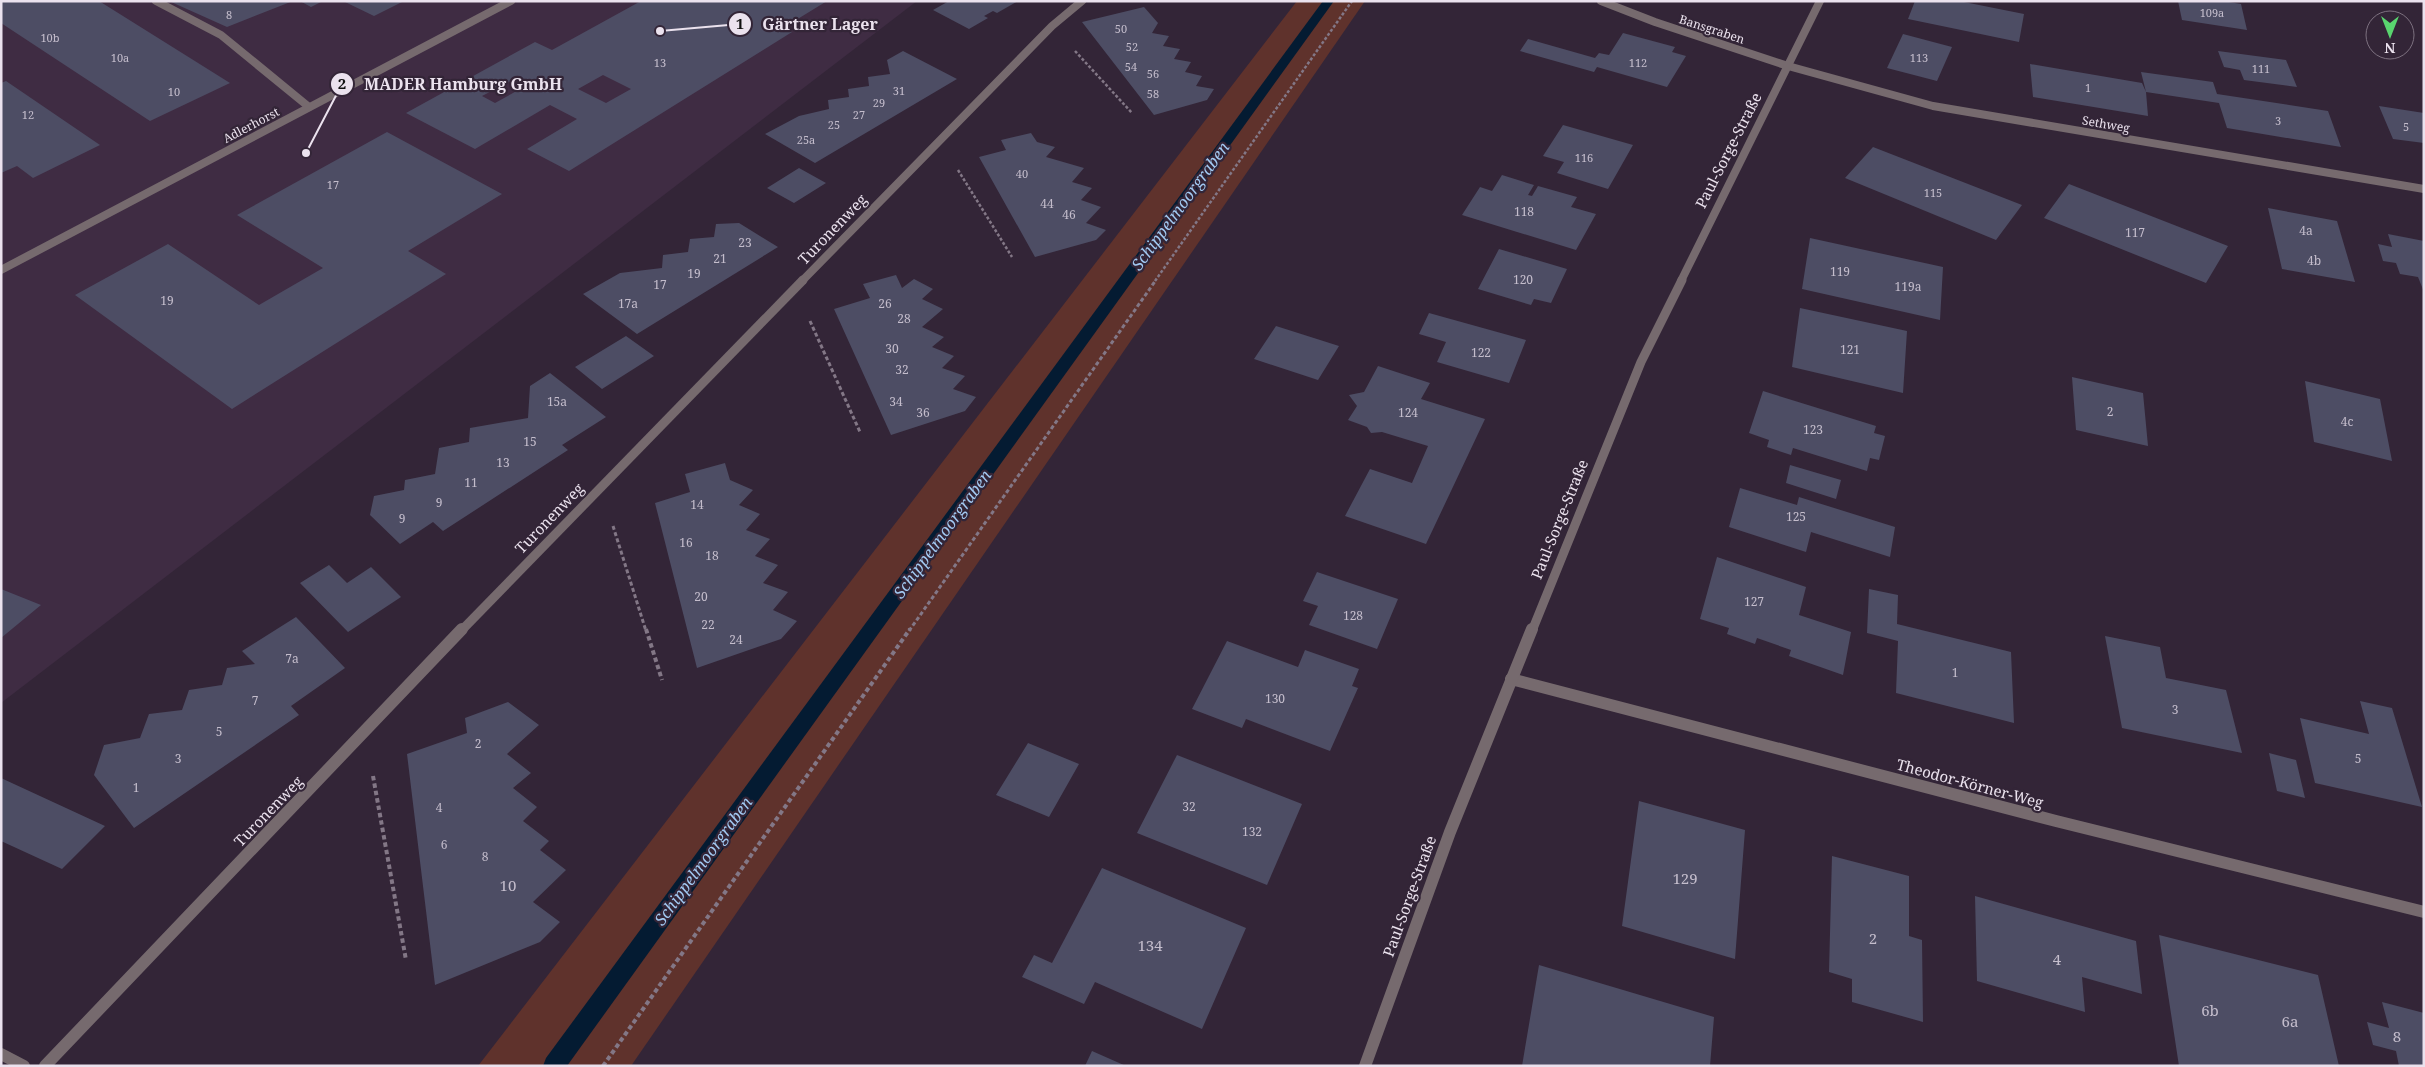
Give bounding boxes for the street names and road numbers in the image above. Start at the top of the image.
street label: Bansgraben [1677,10,1747,48]
street label: Paul-Sorge-Straße [1690,89,1766,211]
street label: Adlerhorst [220,103,282,147]
street label: Sethweg [2081,111,2132,137]
street label: Turonenweg [793,189,871,269]
street label: Paul-Sorge-Straße [1526,456,1592,582]
street label: Turonenweg [510,478,588,558]
street label: Theodor-Körner-Weg [1894,754,2046,812]
street label: Turonenweg [229,771,307,851]
street label: Paul-Sorge-Straße [1378,833,1440,959]

